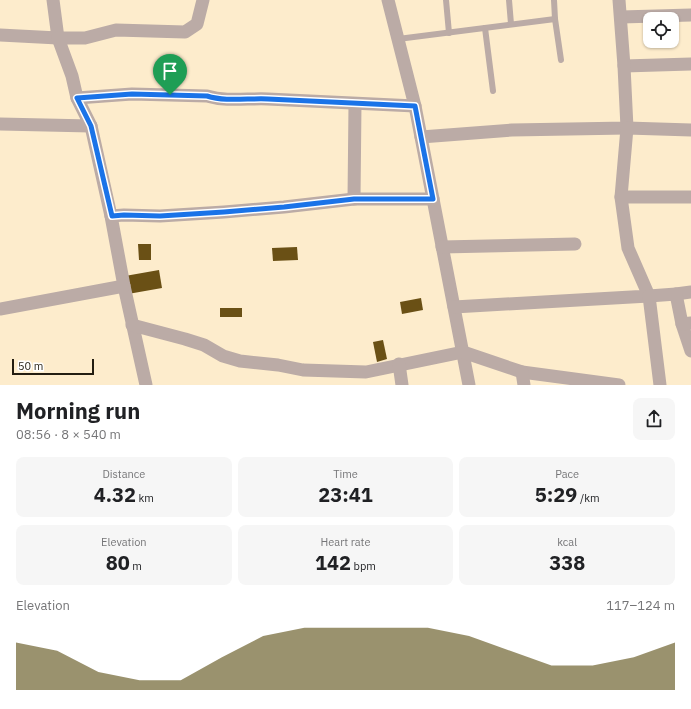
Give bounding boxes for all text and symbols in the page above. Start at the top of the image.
map controls [643,12,679,48]
button: locate [643,12,679,48]
pin [153,54,187,95]
icon: arrive [159,60,181,82]
scale bar [12,357,94,376]
text: 50 m [18,359,43,373]
text: Morning run [16,396,140,425]
button: share [633,398,675,440]
text: 08:56 · 8 × 540 m [16,426,121,443]
text: Distance [102,467,145,481]
text: Time [333,467,358,481]
text: Pace [555,467,579,481]
text: 4.32 [94,481,136,508]
text: 23:41 [318,481,373,508]
text: 5:29 [535,481,577,508]
text: km [136,491,154,505]
text: /km [577,491,600,505]
text: Elevation [101,535,147,549]
text: Heart rate [321,535,370,549]
text: kcal [557,535,577,549]
text: 80 [106,549,130,576]
text: 142 [315,549,351,576]
text: 338 [549,549,585,576]
text: m [130,559,142,573]
text: bpm [351,559,376,573]
text: Elevation [16,597,70,614]
text: 117–124 m [606,597,675,614]

